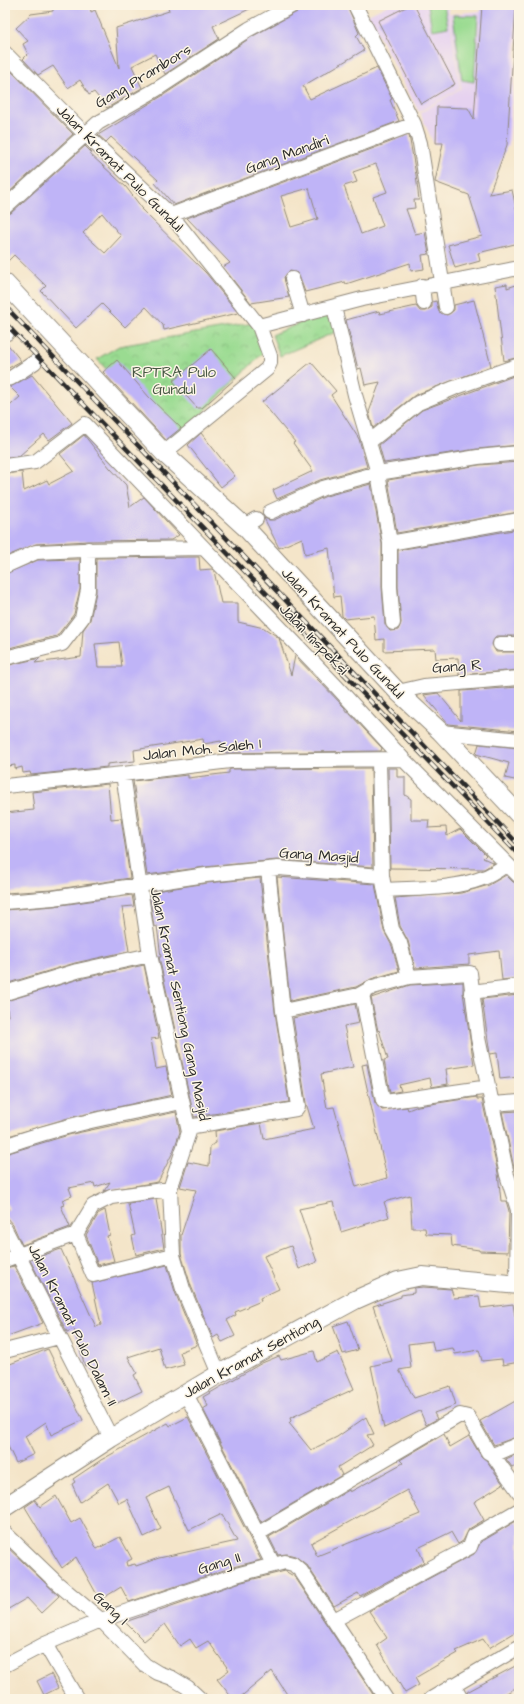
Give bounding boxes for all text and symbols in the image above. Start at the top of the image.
street label: Gang Prambors [91,39,196,114]
street label: Jalan Kramat Pulo Gundul [51,100,188,237]
street label: Gang Mandiri [243,129,333,180]
park label: RPTRA Pulo Gundul [132,362,217,400]
street label: Jalan Kramat Pulo Gundul [276,563,409,704]
street label: Jalan Inspeksi [274,599,354,680]
street label: Gang R [431,654,483,680]
street label: Jalan Moh. Saleh 1 [142,733,262,766]
street label: Gang Masjid [279,842,360,870]
street label: Jalan Kramat Sentiong Gang Masjid [144,885,215,1123]
street label: Jalan Kramat Pulo Dalam II [23,1241,123,1410]
street label: Jalan Kramat Sentiong [179,1311,324,1405]
street label: Gang II [195,1547,244,1581]
street label: Gang I [88,1587,133,1631]

